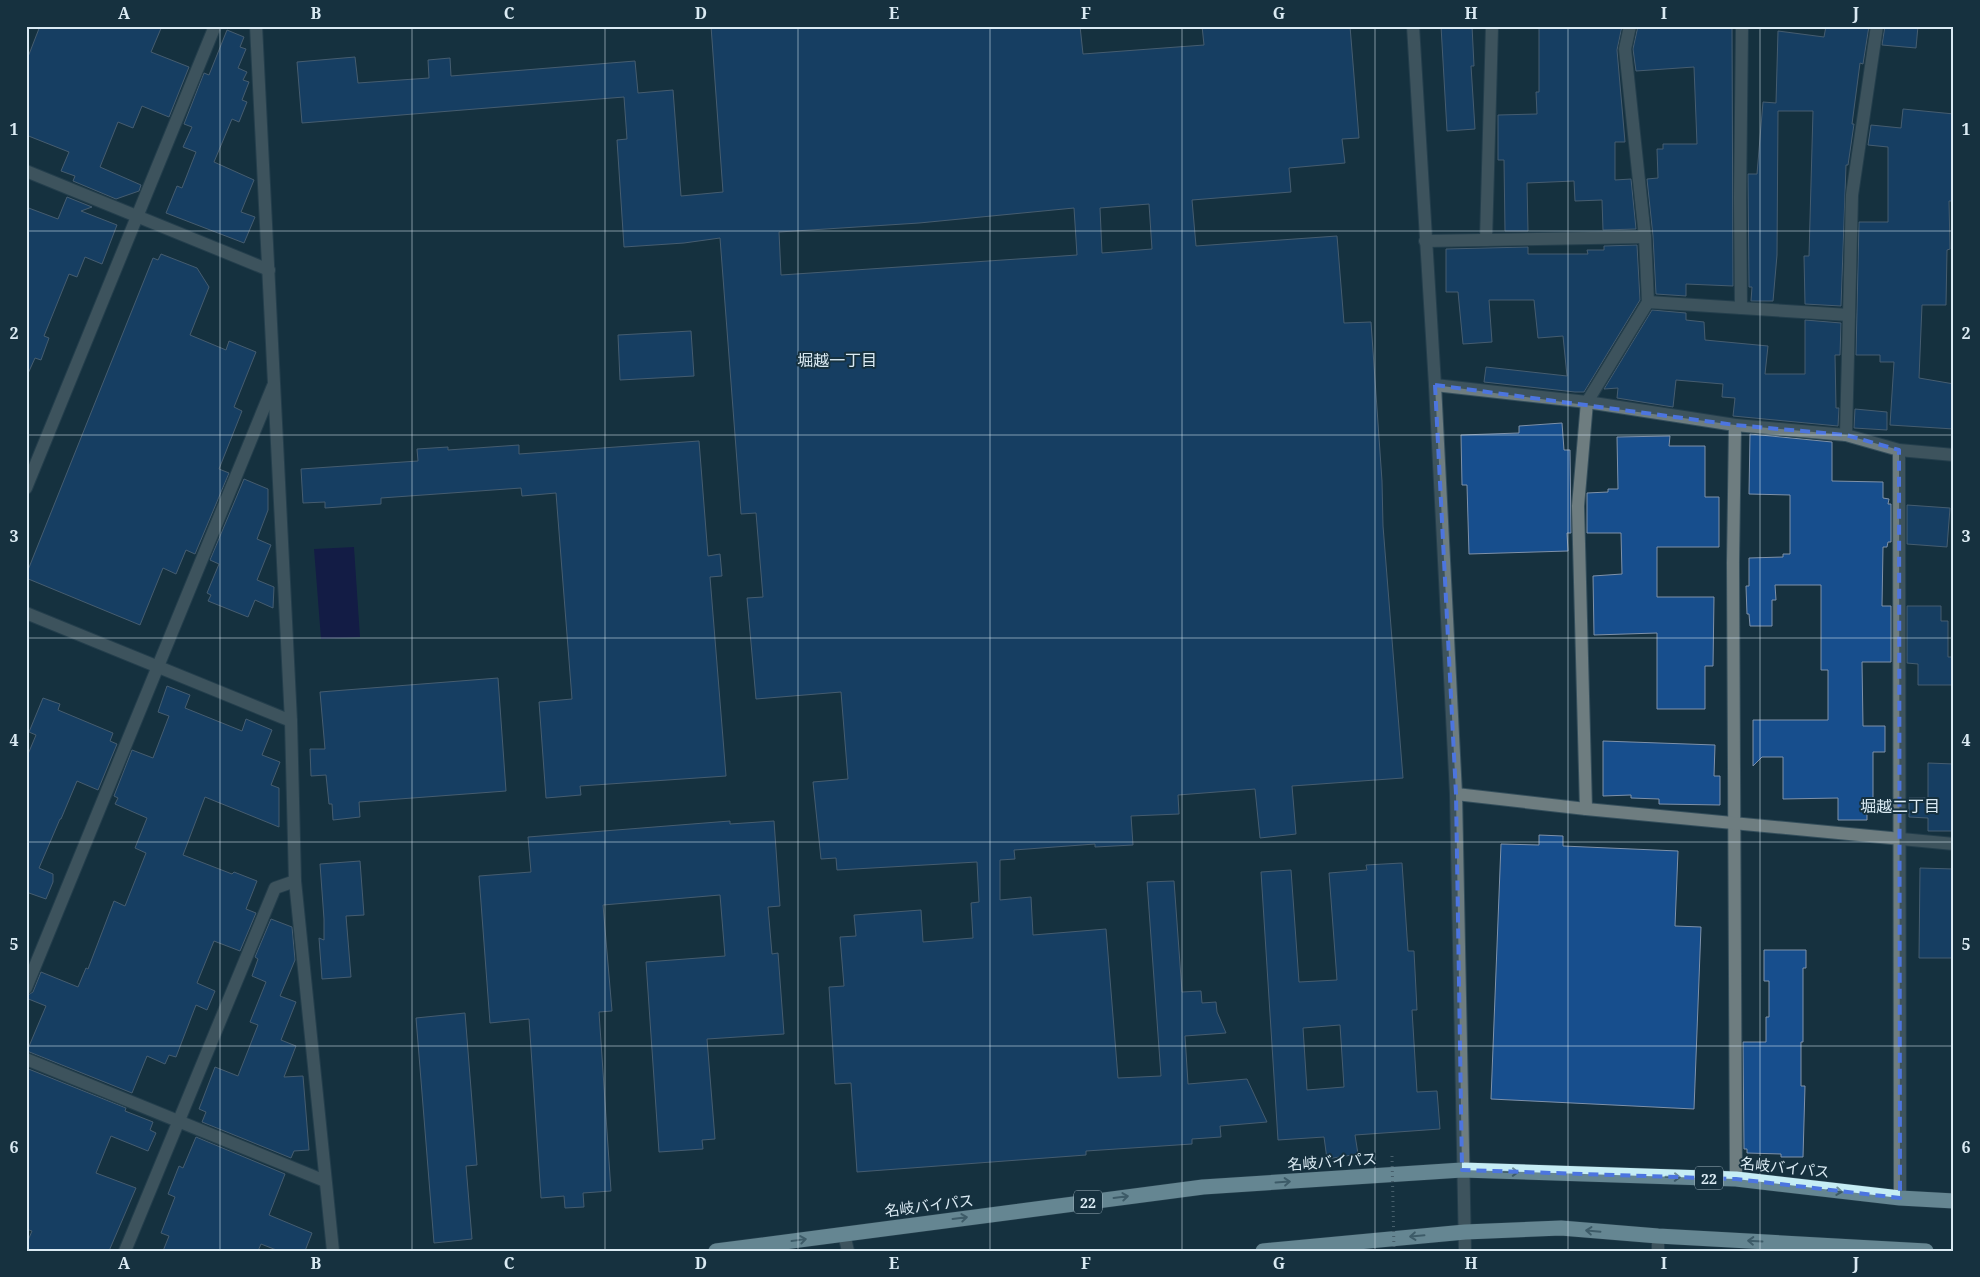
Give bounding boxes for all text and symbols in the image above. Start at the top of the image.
text: A [118,2,131,24]
text: B [311,2,322,24]
text: C [504,2,515,24]
text: D [695,2,707,24]
text: E [889,2,899,24]
text: F [1081,2,1091,24]
text: G [1273,2,1285,24]
text: H [1464,2,1478,24]
text: I [1661,2,1667,24]
text: J [1852,2,1860,24]
text: 1 [9,118,19,140]
text: 1 [1961,118,1971,140]
text: 2 [9,322,19,344]
text: 2 [1961,322,1971,344]
district label: 堀越一丁目 [797,349,877,371]
text: 3 [9,525,19,547]
text: 3 [1961,525,1971,547]
text: 4 [9,729,19,751]
text: 4 [1961,729,1971,751]
district label: 堀越二丁目 [1860,795,1940,817]
text: 5 [9,933,19,955]
text: 5 [1961,933,1971,955]
text: 6 [9,1136,19,1158]
text: 6 [1961,1136,1971,1158]
street label: 名岐バイパス [1287,1148,1377,1174]
street label: 名岐バイパス [1739,1152,1831,1182]
road number: 22 [1695,1166,1723,1190]
one-way arrow [1503,1167,1519,1176]
one-way arrow [1665,1172,1681,1182]
one-way arrow [1275,1177,1291,1186]
one-way arrow [1827,1186,1843,1196]
street label: 名岐バイパス [883,1190,975,1220]
road number: 22 [1074,1190,1102,1214]
one-way arrow [1113,1192,1129,1202]
one-way arrow [952,1213,968,1223]
one-way arrow [1585,1226,1601,1236]
one-way arrow [1409,1231,1425,1241]
one-way arrow [791,1234,807,1244]
one-way arrow [1747,1237,1763,1246]
text: A [118,1252,131,1274]
text: B [311,1252,322,1274]
text: C [504,1252,515,1274]
text: D [695,1252,707,1274]
text: E [889,1252,899,1274]
text: F [1081,1252,1091,1274]
text: G [1273,1252,1285,1274]
text: H [1464,1252,1478,1274]
text: I [1661,1252,1667,1274]
text: J [1852,1252,1860,1274]

